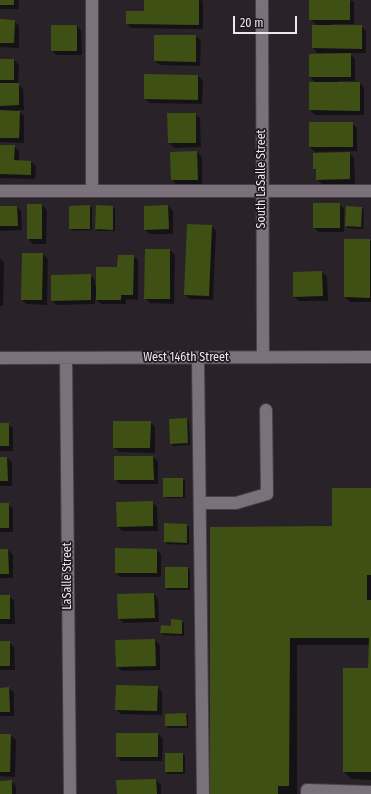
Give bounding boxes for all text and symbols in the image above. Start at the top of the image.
scale bar [235,8,299,34]
text: 20 m [240,16,264,30]
street label: South LaSalle Street [255,130,269,228]
street label: West 146th Street [143,351,229,365]
street label: LaSalle Street [61,542,75,610]

